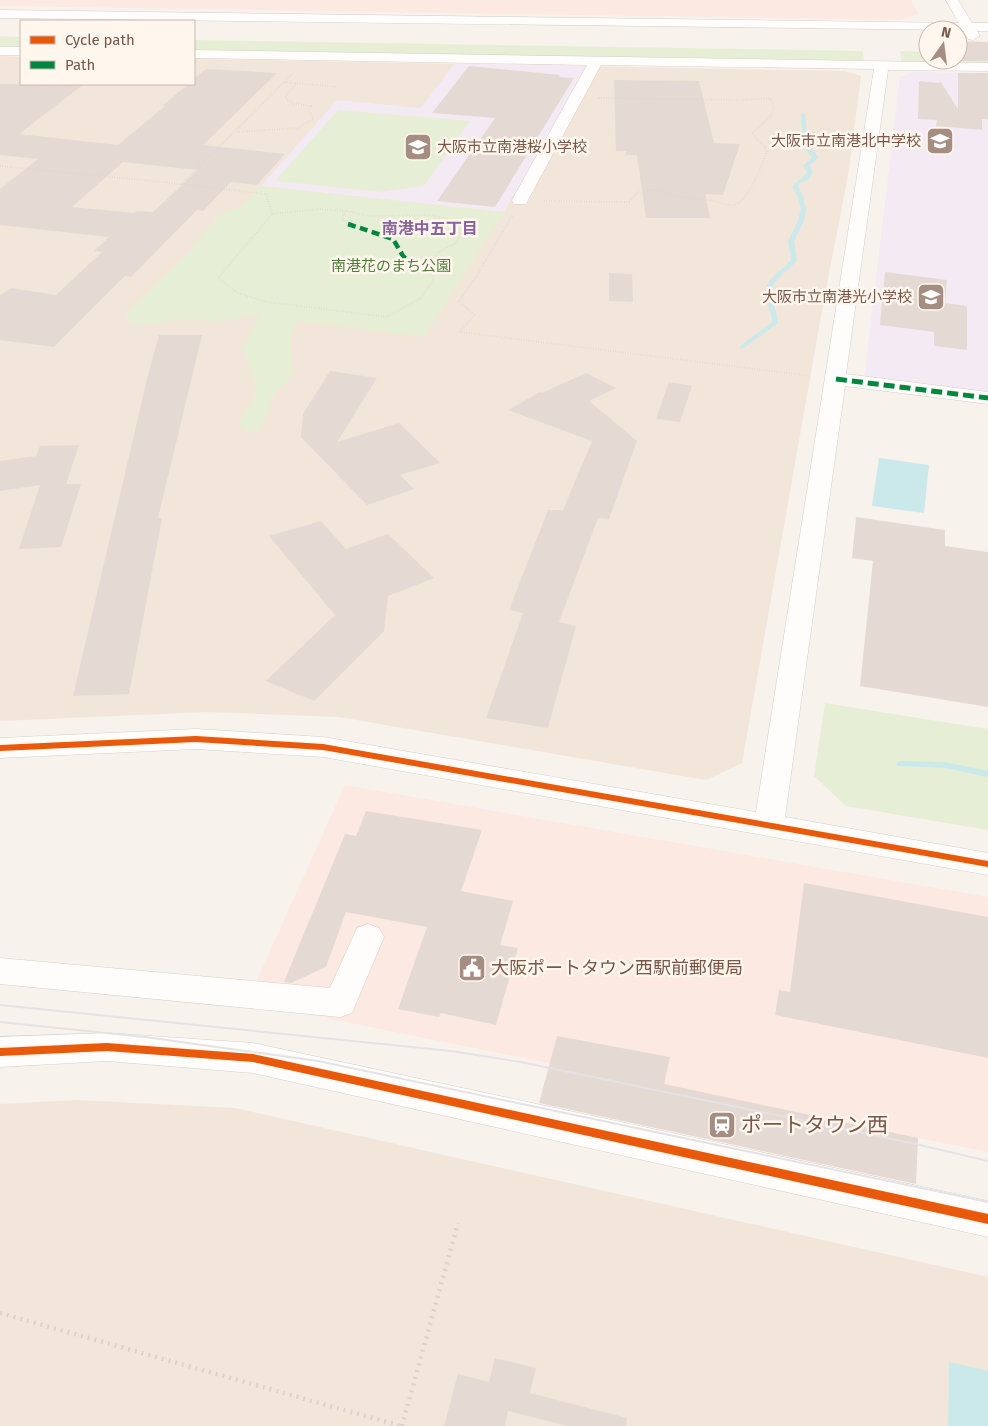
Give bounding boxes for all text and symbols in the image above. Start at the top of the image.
legend [20,20,195,85]
north arrow [918,20,968,70]
text: N [939,23,953,42]
text: Cycle path [65,31,135,49]
text: Path [65,56,95,74]
school or university icon: 大阪市立南港北中学校 [925,126,955,156]
school or university icon: 大阪市立南港桜小学校 [403,132,433,162]
place label: 大阪市立南港北中学校 [771,132,921,150]
place label: 大阪市立南港桜小学校 [437,138,587,156]
district label: 南港中五丁目 [382,219,478,238]
park label: 南港花のまち公園 [331,257,451,275]
school or university icon: 大阪市立南港光小学校 [916,282,946,312]
place label: 大阪市立南港光小学校 [762,288,912,306]
public building icon: 大阪ポートタウン西駅前郵便局 [457,953,487,983]
place label: 大阪ポートタウン西駅前郵便局 [491,957,743,979]
station icon: ポートタウン西 [707,1110,737,1140]
place label: ポートタウン西 [741,1112,888,1138]

